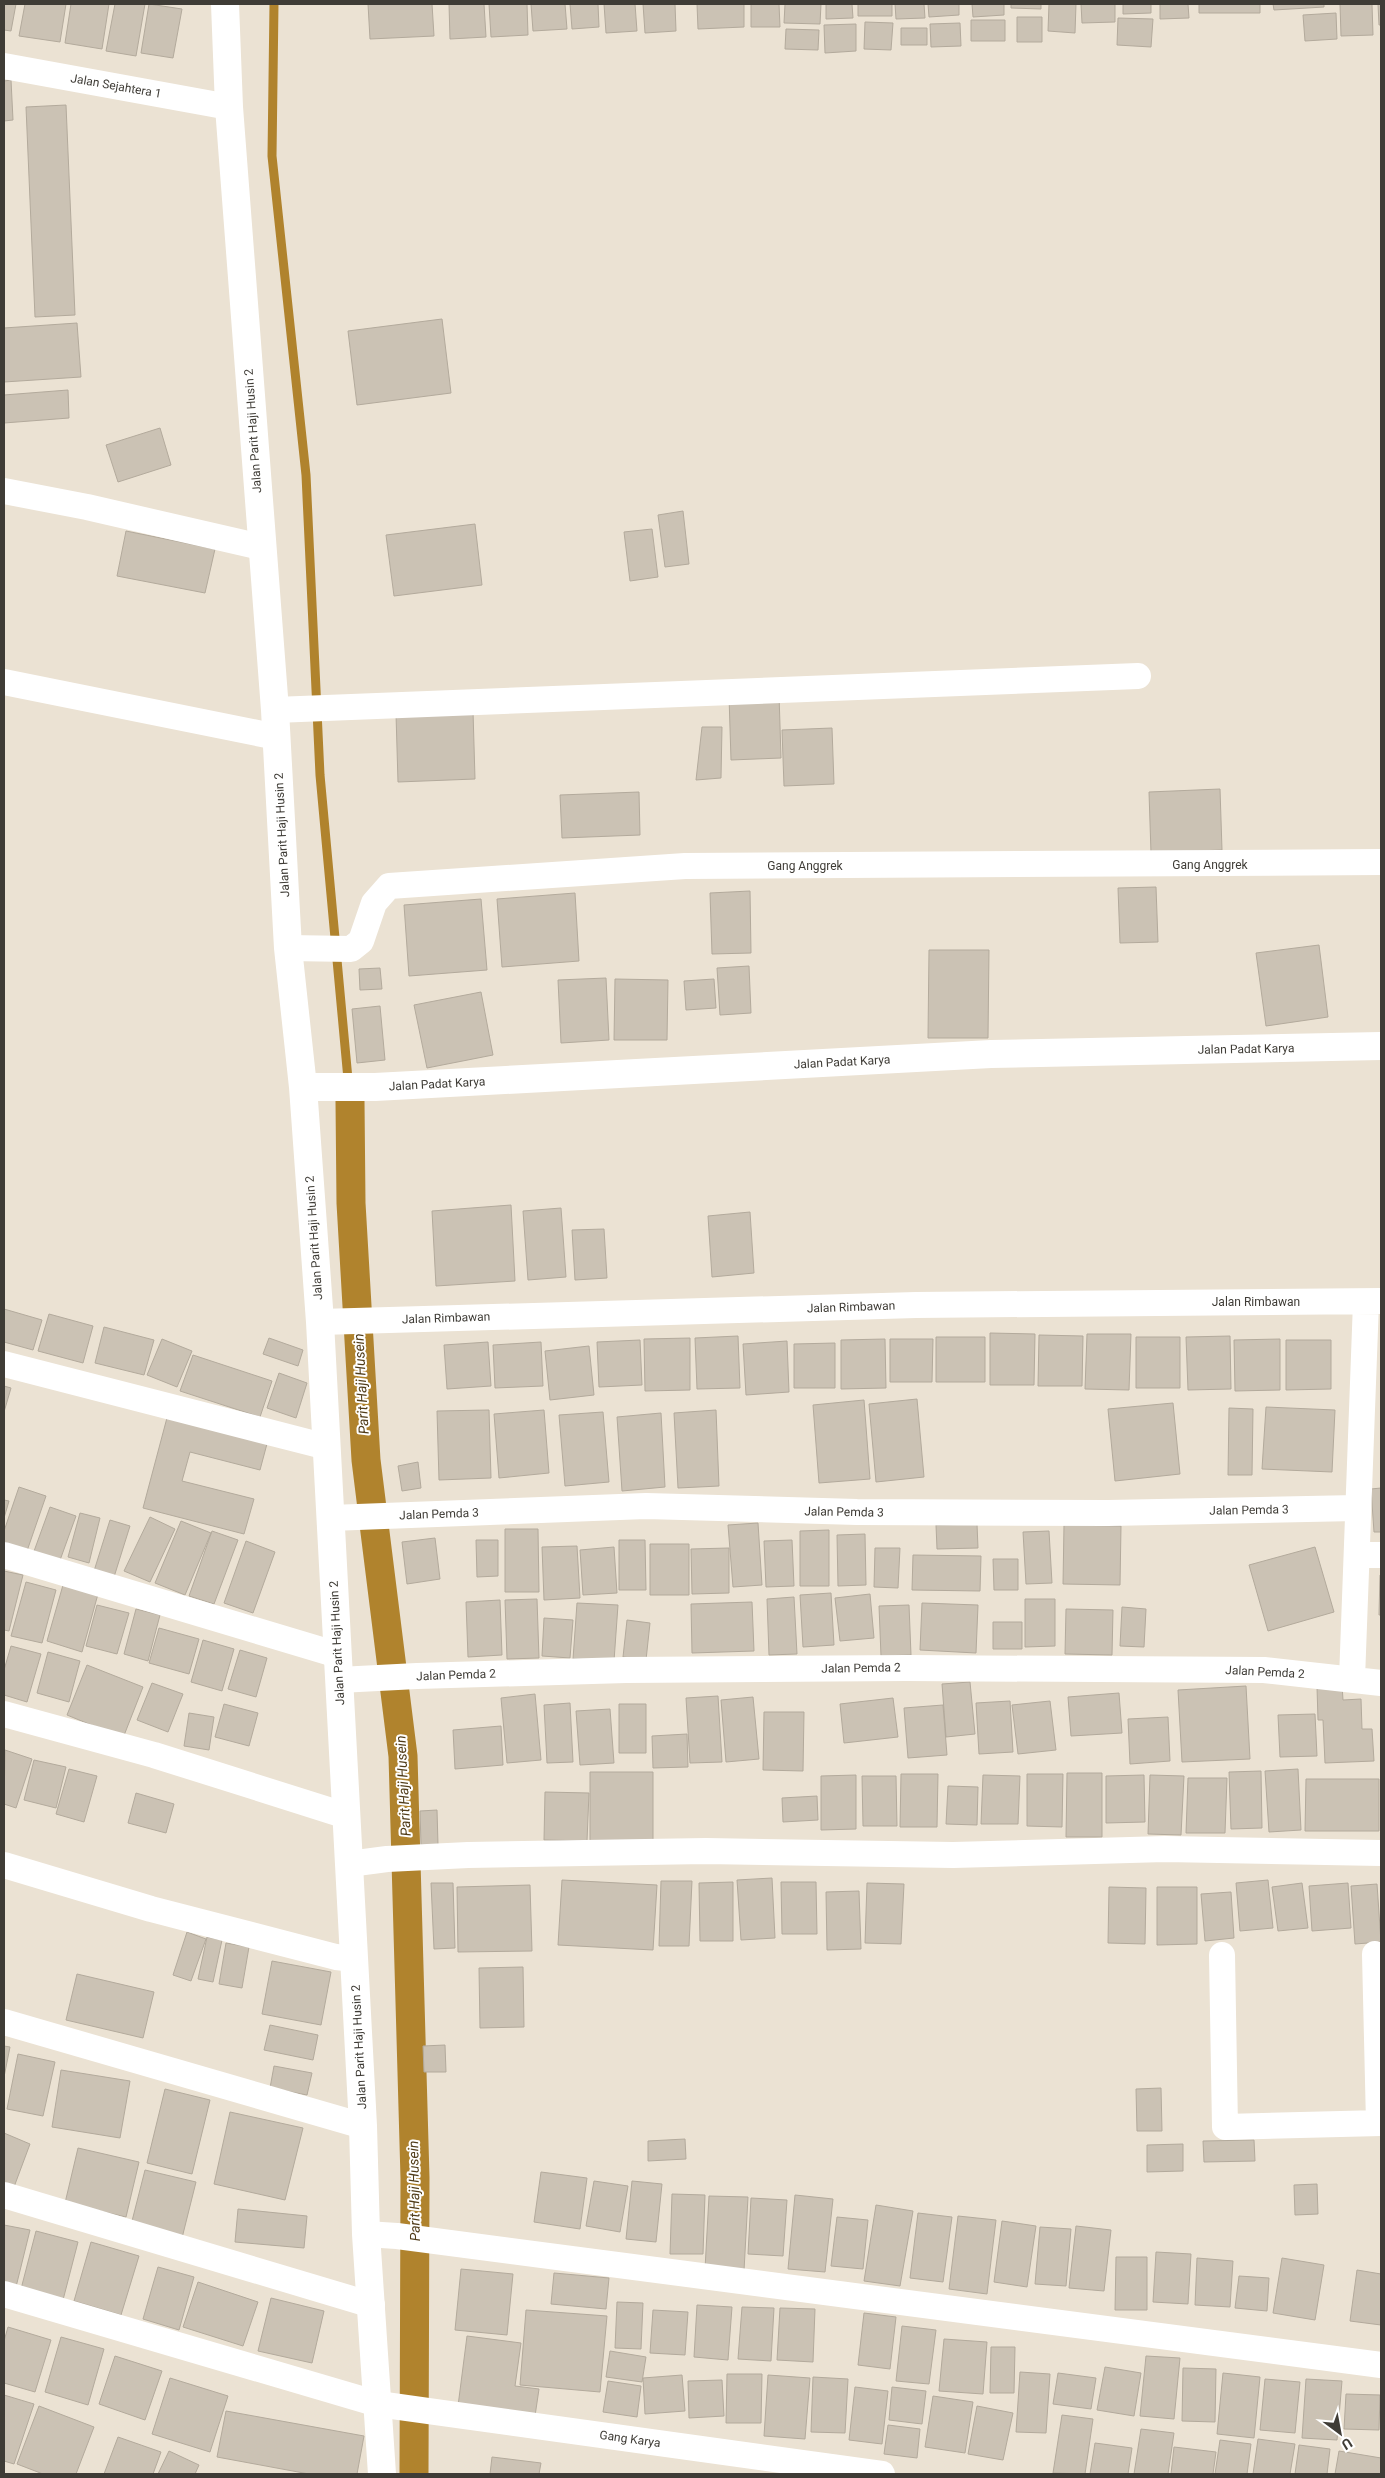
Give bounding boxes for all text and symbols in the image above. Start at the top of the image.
street label: Jalan Sejahtera 1 [69,71,163,101]
street label: Jalan Parit Haji Husin 2 [242,368,264,494]
street label: Jalan Parit Haji Husin 2 [272,772,292,898]
street label: Gang Anggrek [1172,858,1249,872]
street label: Gang Anggrek [767,859,844,873]
street label: Jalan Padat Karya [1197,1041,1295,1057]
street label: Jalan Padat Karya [793,1052,891,1072]
street label: Jalan Padat Karya [388,1074,486,1094]
street label: Jalan Parit Haji Husin 2 [303,1175,325,1301]
street label: Jalan Rimbawan [1212,1295,1300,1309]
street label: Jalan Rimbawan [807,1298,895,1316]
street label: Jalan Rimbawan [402,1309,490,1327]
water label: Parit Haji Husein [350,1333,372,1435]
street label: Jalan Pemda 3 [1209,1502,1289,1518]
street label: Jalan Pemda 3 [804,1504,884,1520]
street label: Jalan Pemda 3 [399,1506,479,1522]
street label: Jalan Parit Haji Husin 2 [327,1580,347,1706]
street label: Jalan Pemda 2 [821,1660,901,1676]
street label: Jalan Pemda 2 [1225,1663,1305,1681]
street label: Jalan Pemda 2 [416,1667,496,1683]
water label: Parit Haji Husein [392,1735,414,1837]
street label: Jalan Parit Haji Husin 2 [349,1984,369,2110]
water label: Parit Haji Husein [405,2140,423,2242]
north arrow [1315,2408,1365,2458]
street label: Gang Karya [599,2428,661,2450]
text: U [1339,2435,1355,2453]

